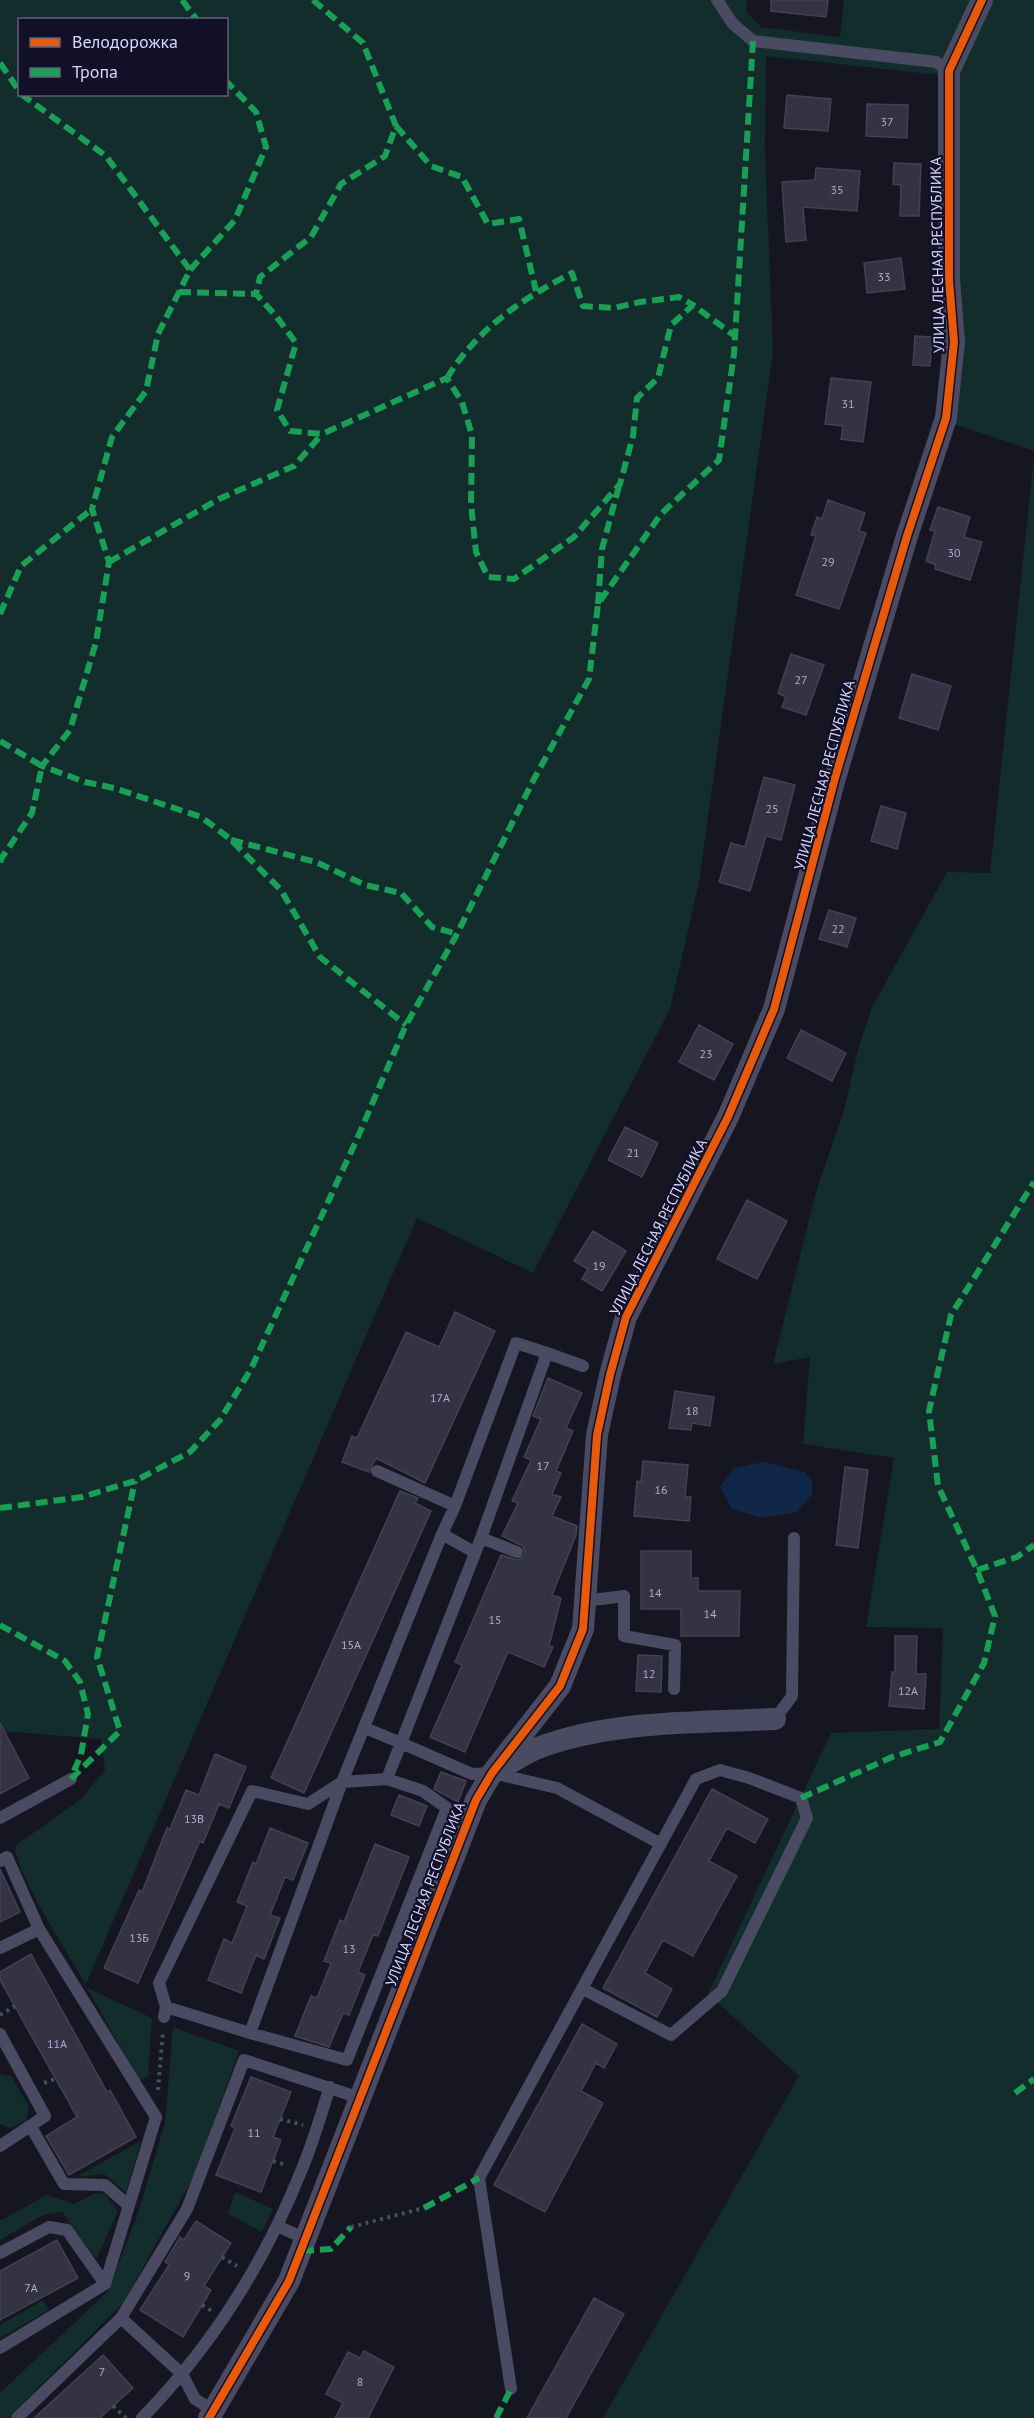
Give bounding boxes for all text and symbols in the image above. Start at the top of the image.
legend [18,18,228,96]
text: Велодорожка [72,30,178,53]
text: Тропа [72,60,118,83]
house number: 37 [880,114,894,129]
street label: УЛИЦА ЛЕСНАЯ РЕСПУБЛИКА [926,157,948,353]
house number: 35 [830,182,844,197]
house number: 33 [877,269,891,284]
house number: 31 [841,396,855,411]
house number: 30 [947,545,961,560]
house number: 29 [821,554,835,569]
house number: 27 [794,672,808,687]
street label: УЛИЦА ЛЕСНАЯ РЕСПУБЛИКА [789,678,859,872]
house number: 25 [765,801,779,816]
house number: 22 [831,921,845,936]
house number: 23 [699,1046,713,1061]
street label: УЛИЦА ЛЕСНАЯ РЕСПУБЛИКА [605,1135,711,1319]
house number: 21 [626,1145,640,1160]
house number: 19 [592,1258,606,1273]
house number: 17А [430,1390,450,1405]
house number: 18 [685,1403,699,1418]
house number: 17 [536,1458,550,1473]
house number: 16 [654,1482,668,1497]
house number: 14 [648,1585,662,1600]
house number: 14 [703,1606,717,1621]
house number: 15 [488,1612,502,1627]
house number: 15А [341,1637,361,1652]
house number: 12 [642,1666,656,1681]
house number: 12А [898,1683,918,1698]
street label: УЛИЦА ЛЕСНАЯ РЕСПУБЛИКА [381,1799,469,1989]
house number: 13В [184,1811,204,1826]
house number: 13Б [129,1930,149,1945]
house number: 13 [342,1941,356,1956]
house number: 11А [47,2036,67,2051]
house number: 11 [247,2125,261,2140]
house number: 9 [184,2268,190,2283]
house number: 7А [24,2280,38,2295]
house number: 7 [99,2364,105,2379]
house number: 8 [357,2374,363,2389]

